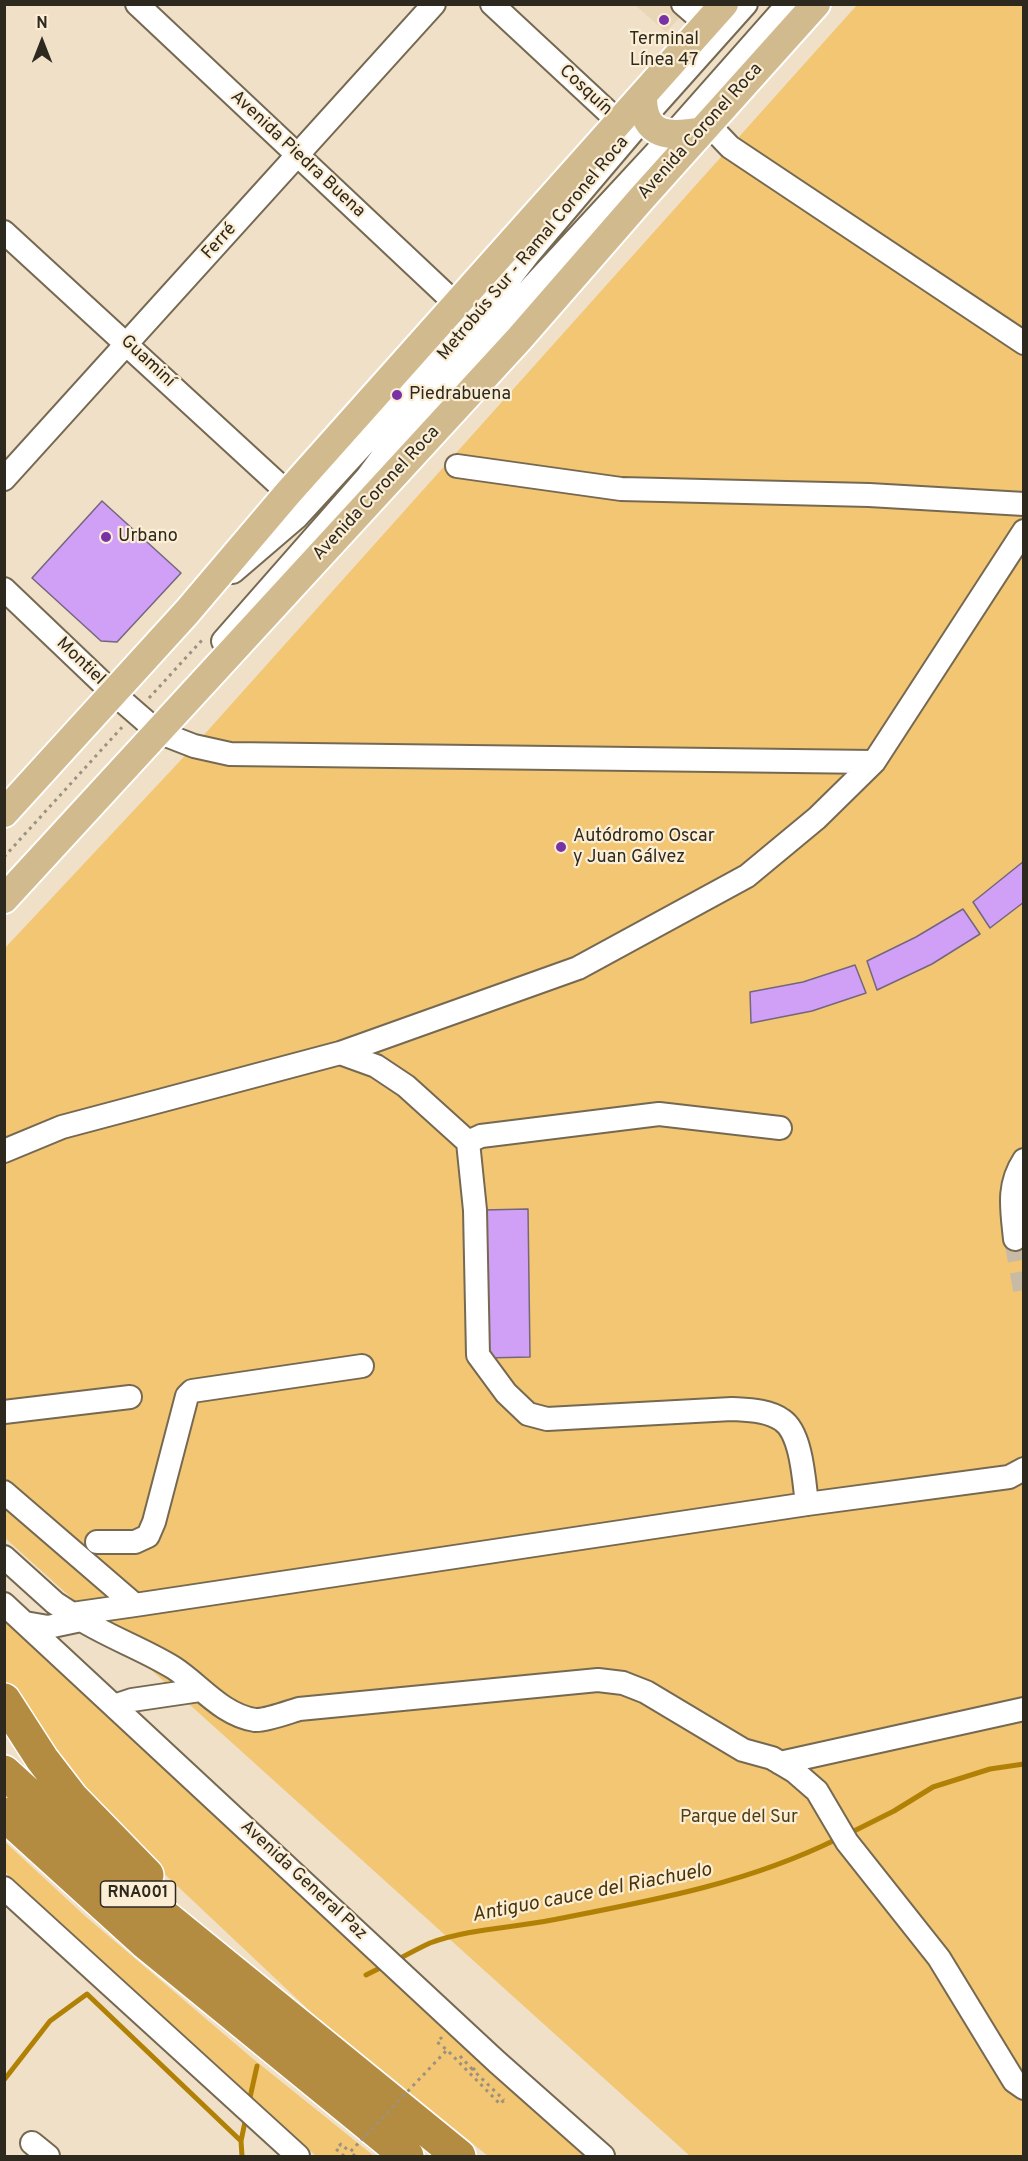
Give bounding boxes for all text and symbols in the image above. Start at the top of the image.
north arrow [12,12,72,72]
marker: Terminal Línea 47 [657,13,671,27]
text: N [36,14,48,34]
place label: Terminal Línea 47 [629,29,699,72]
street label: Avenida Coronel Roca [634,59,768,205]
street label: Cosquín [554,61,616,121]
street label: Avenida Piedra Buena [225,87,369,223]
street label: Metrobús Sur - Ramal Coronel Roca [434,133,634,365]
street label: Ferré [198,219,242,265]
street label: Guaminí [115,331,179,393]
place label: Piedrabuena [409,384,511,406]
marker: Piedrabuena [390,388,404,402]
street label: Avenida Coronel Roca [309,422,445,566]
place label: Urbano [118,526,178,548]
marker: Urbano [99,530,113,544]
street label: Montiel [51,633,109,691]
place label: Autódromo Oscar y Juan Gálvez [573,826,715,868]
marker: Autódromo Oscar y Juan Gálvez [554,840,568,854]
park label: Parque del Sur [680,1807,798,1829]
street label: Avenida General Paz [235,1817,371,1945]
water label: Antiguo cauce del Riachuelo [470,1859,714,1929]
road number: RNA001 [100,1881,176,1907]

